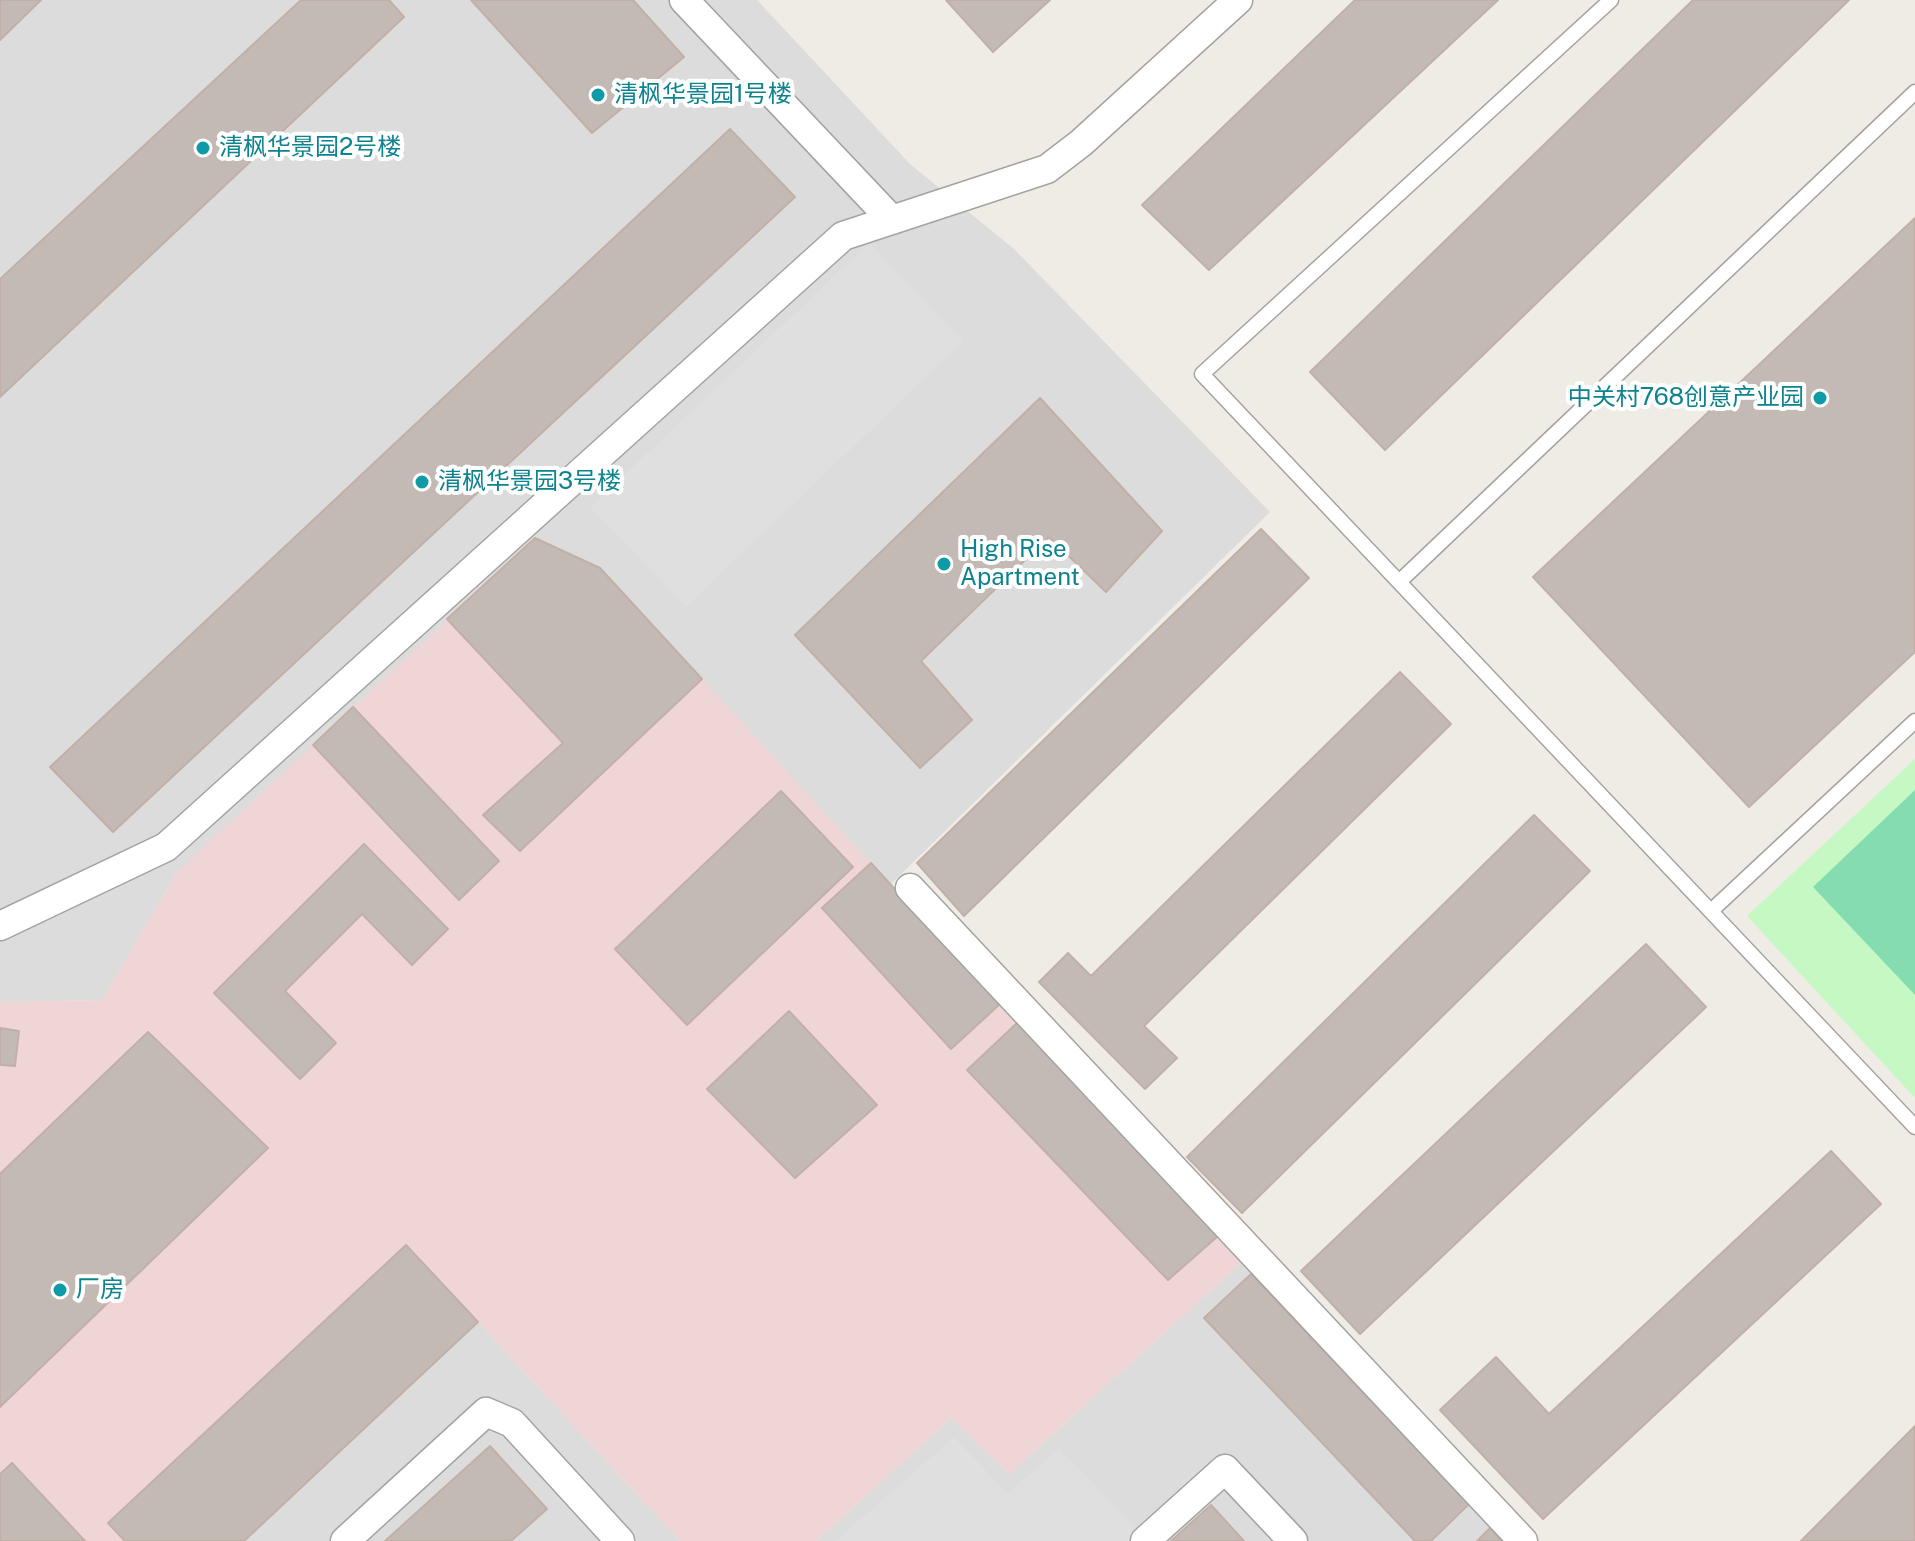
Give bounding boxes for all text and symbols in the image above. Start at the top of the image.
place label: 清枫华景园1号楼 [614,81,792,109]
marker: 清枫华景园1号楼 [589,86,607,104]
place label: 清枫华景园2号楼 [219,134,401,162]
marker: 清枫华景园2号楼 [194,139,212,157]
place label: 中关村768创意产业园 [1568,384,1804,412]
marker: 中关村768创意产业园 [1811,389,1829,407]
place label: 清枫华景园3号楼 [438,468,621,496]
marker: 清枫华景园3号楼 [413,473,431,491]
place label: High Rise Apartment [960,536,1080,592]
marker: High Rise Apartment [935,555,953,573]
place label: 厂房 [76,1276,124,1304]
marker: 厂房 [51,1281,69,1299]

